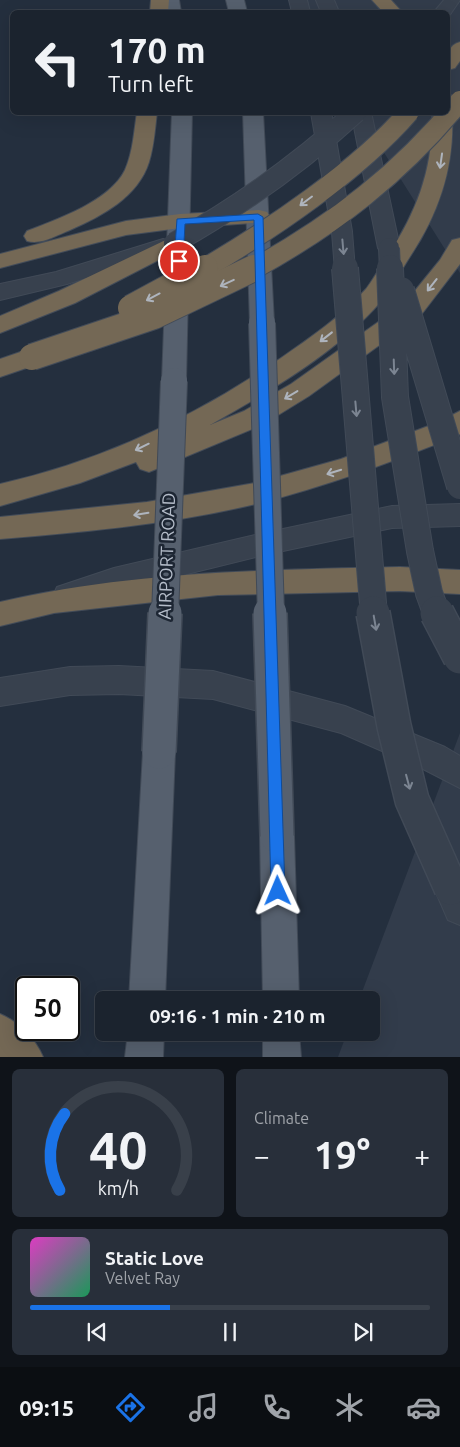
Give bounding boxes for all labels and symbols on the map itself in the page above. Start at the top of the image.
one-way arrow [435,153,445,169]
one-way arrow [299,195,312,206]
one-way arrow [338,239,348,255]
pin [158,240,200,282]
one-way arrow [220,278,235,288]
one-way arrow [427,278,437,292]
one-way arrow [146,292,161,302]
one-way arrow [319,332,333,342]
one-way arrow [389,358,399,374]
one-way arrow [285,391,299,401]
one-way arrow [351,401,361,417]
one-way arrow [135,442,150,452]
one-way arrow [327,467,343,477]
street label: AIRPORT ROAD [154,492,178,620]
one-way arrow [134,509,150,519]
one-way arrow [371,615,381,631]
one-way arrow [403,774,413,790]
position arrow [251,864,303,916]
speed limit sign: 50 [15,976,80,1041]

